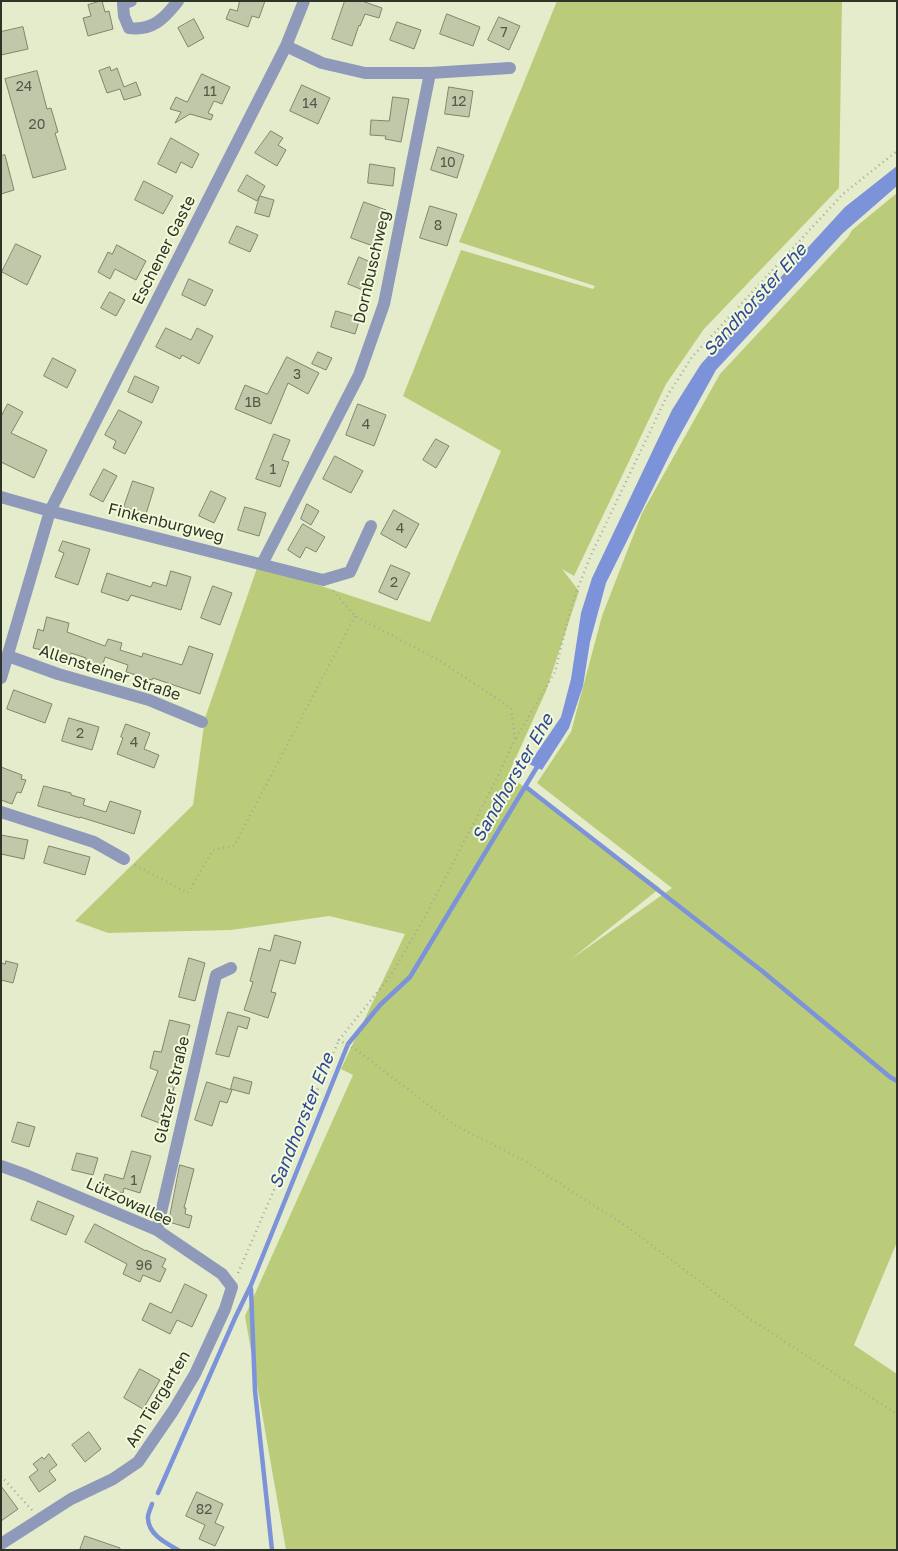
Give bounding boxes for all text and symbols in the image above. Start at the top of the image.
house number: 7 [500,25,508,41]
house number: 24 [16,79,32,95]
house number: 11 [203,84,217,100]
house number: 12 [452,94,466,110]
house number: 14 [302,96,318,112]
house number: 20 [29,117,45,133]
house number: 10 [440,155,456,171]
street label: Eschener Gaste [128,192,200,308]
street label: Dornbuschweg [350,209,394,325]
house number: 8 [434,218,442,234]
water label: Sandhorster Ehe [699,239,811,361]
house number: 3 [293,367,301,383]
house number: 1B [245,395,261,411]
house number: 4 [362,417,370,433]
house number: 1 [270,462,276,478]
street label: Finkenburgweg [106,499,226,547]
house number: 4 [396,521,404,537]
house number: 2 [390,575,398,591]
street label: Allensteiner Straße [37,641,183,705]
water label: Sandhorster Ehe [468,710,558,846]
house number: 2 [76,726,84,742]
house number: 4 [130,735,138,751]
street label: Glatzer Straße [150,1034,194,1146]
water label: Sandhorster Ehe [265,1050,339,1192]
house number: 1 [131,1173,137,1189]
street label: Lützowallee [83,1174,175,1230]
house number: 96 [136,1258,152,1274]
street label: Am Tiergarten [122,1347,194,1451]
house number: 82 [196,1502,212,1518]

